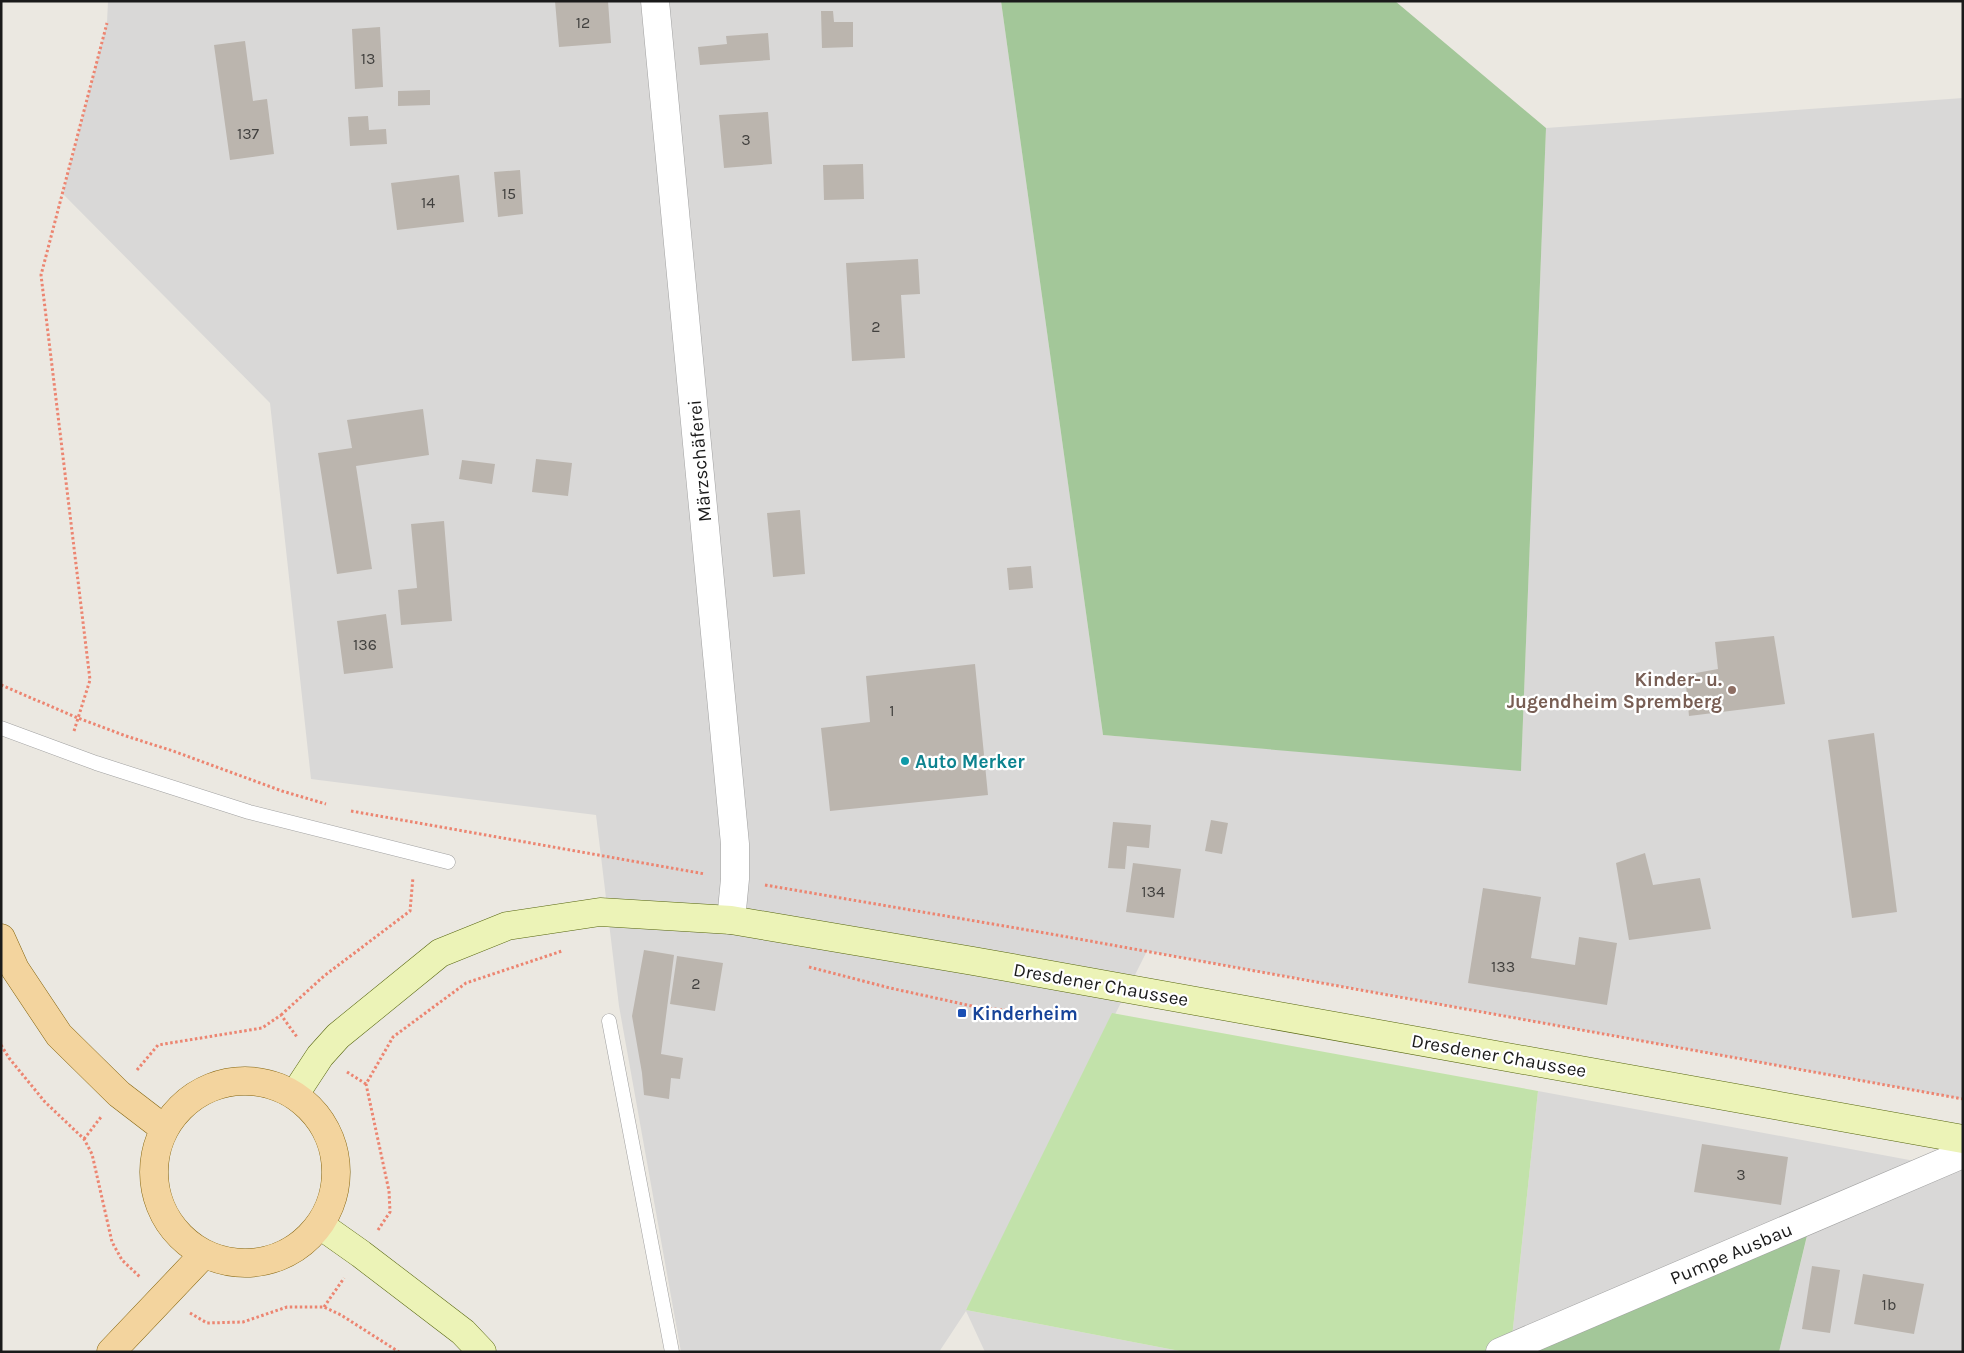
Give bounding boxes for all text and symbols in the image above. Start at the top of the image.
house number: 12 [576,13,590,32]
house number: 13 [361,49,375,68]
house number: 137 [237,124,260,143]
house number: 3 [741,130,751,149]
house number: 15 [502,184,516,203]
house number: 14 [421,193,435,212]
house number: 2 [871,317,881,336]
street label: Märzschäferei [684,399,716,523]
house number: 136 [353,635,377,654]
place label: Kinder- u. Jugendheim Spremberg [1507,669,1722,713]
marker: Kinder- u. Jugendheim Spremberg [1726,684,1738,696]
house number: 1 [889,701,895,720]
place label: Auto Merker [915,751,1025,773]
marker: Auto Merker [899,755,911,767]
house number: 134 [1141,882,1165,901]
house number: 133 [1491,957,1515,976]
street label: Dresdener Chaussee [1012,959,1190,1011]
house number: 2 [691,974,701,993]
place label: Kinderheim [972,1003,1078,1025]
marker: Kinderheim [956,1007,968,1019]
street label: Dresdener Chaussee [1410,1030,1588,1082]
house number: 3 [1736,1165,1746,1184]
street label: Pumpe Ausbau [1667,1218,1796,1290]
house number: 1b [1882,1295,1896,1314]

